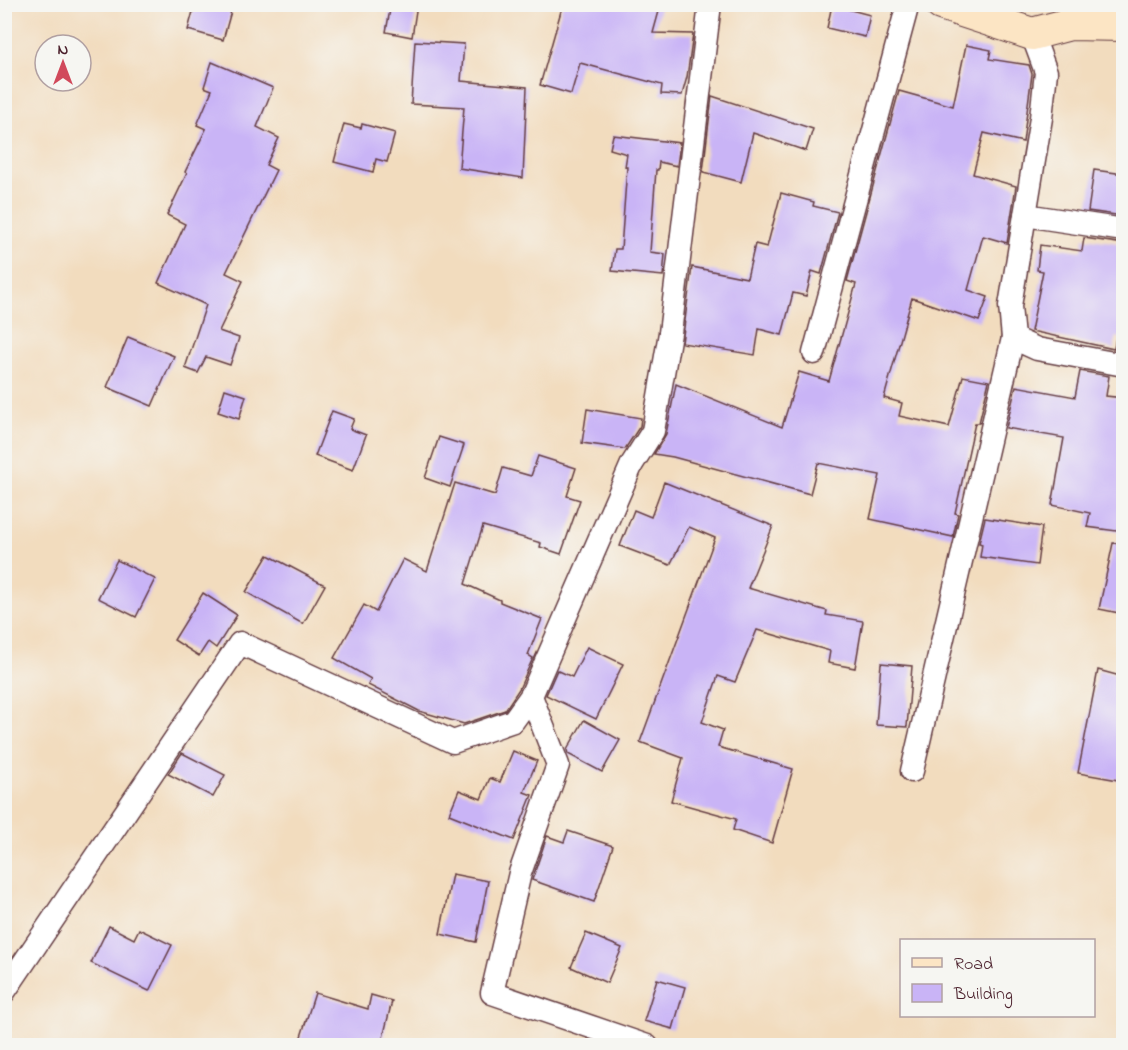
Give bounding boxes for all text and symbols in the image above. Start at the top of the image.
north arrow [33,33,93,93]
text: N [58,38,69,62]
legend [900,939,1095,1017]
text: Road [954,952,993,978]
text: Building [953,982,1013,1009]

